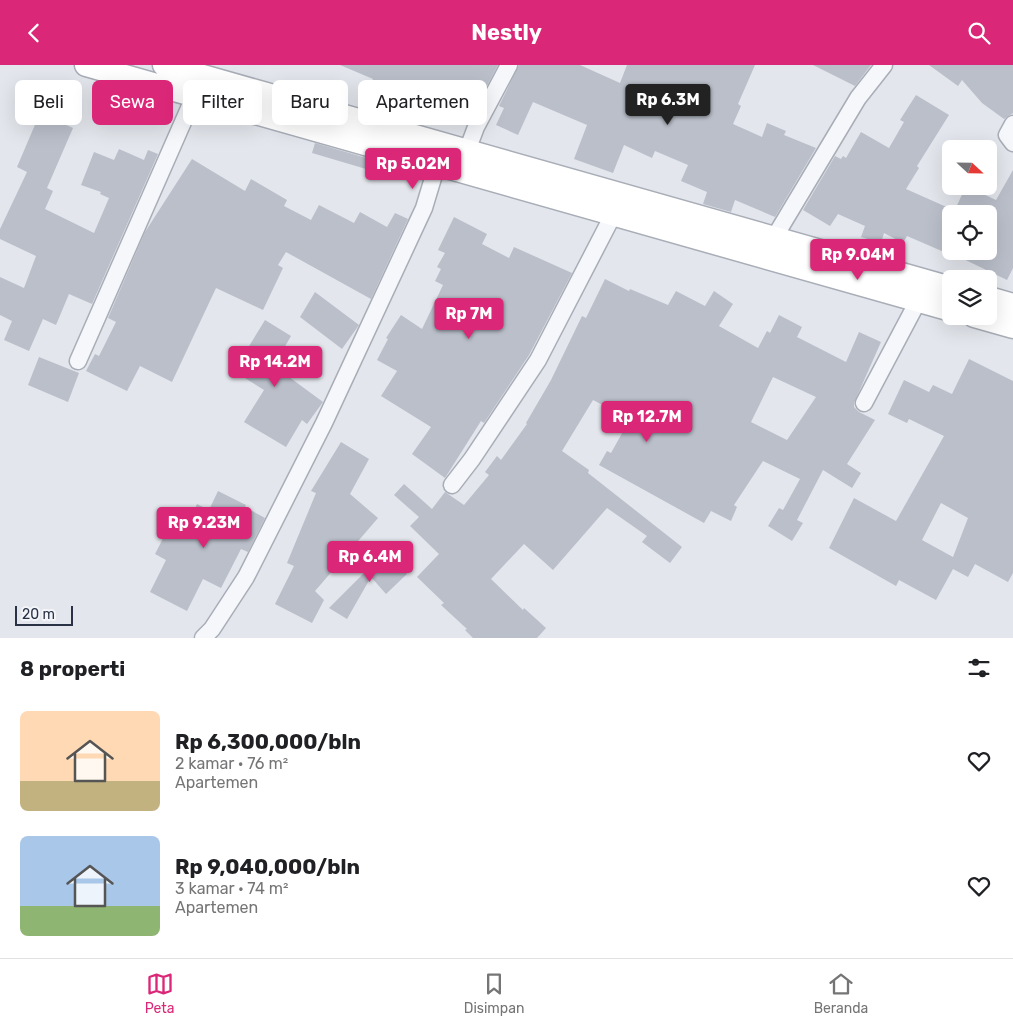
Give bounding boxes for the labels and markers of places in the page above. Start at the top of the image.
pin: Rp 6.3M [622,83,714,126]
pin: Rp 5.02M [361,147,465,190]
pin: Rp 9.04M [806,239,910,281]
pin: Rp 7M [434,297,504,340]
pin: Rp 14.2M [223,345,327,388]
pin: Rp 12.7M [595,401,699,443]
pin: Rp 9.23M [152,507,256,549]
pin: Rp 6.4M [324,541,416,583]

